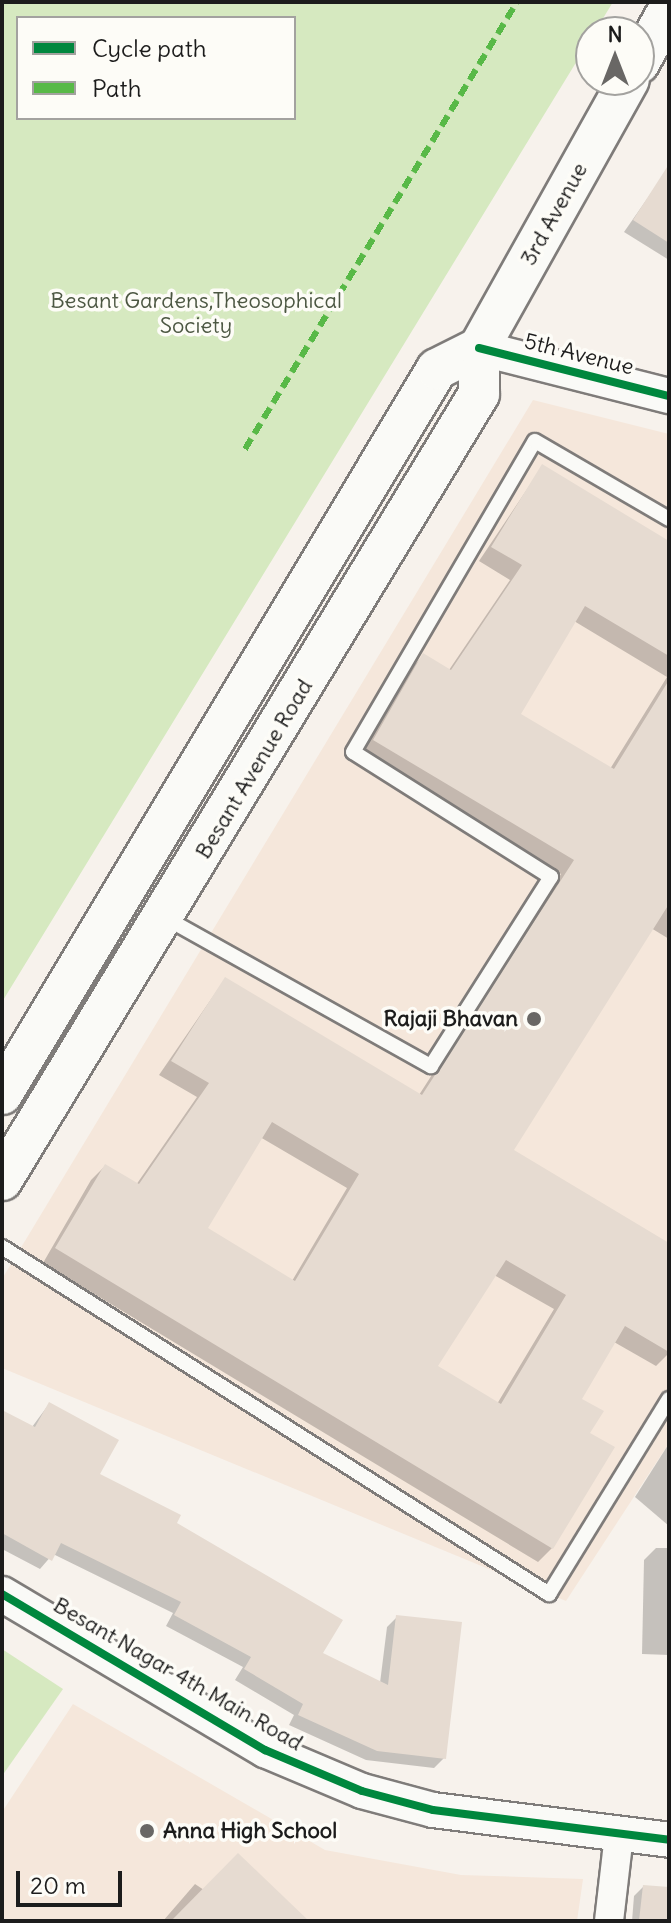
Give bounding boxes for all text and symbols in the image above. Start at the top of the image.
legend [16,16,296,120]
north arrow [575,16,655,96]
text: N [607,20,623,48]
text: Cycle path [92,33,207,63]
text: Path [92,73,142,103]
street label: 3rd Avenue [515,158,593,270]
park label: Besant Gardens,Theosophical Society [50,287,342,338]
street label: 5th Avenue [522,328,636,380]
street label: Besant Avenue Road [190,675,318,863]
place label: Rajaji Bhavan [383,1006,518,1032]
marker: Rajaji Bhavan [525,1010,543,1028]
street label: Besant Nagar 4th Main Road [49,1592,307,1756]
place label: Anna High School [163,1818,337,1844]
marker: Anna High School [138,1822,156,1840]
scale bar [20,1855,126,1905]
text: 20 m [30,1870,86,1900]

